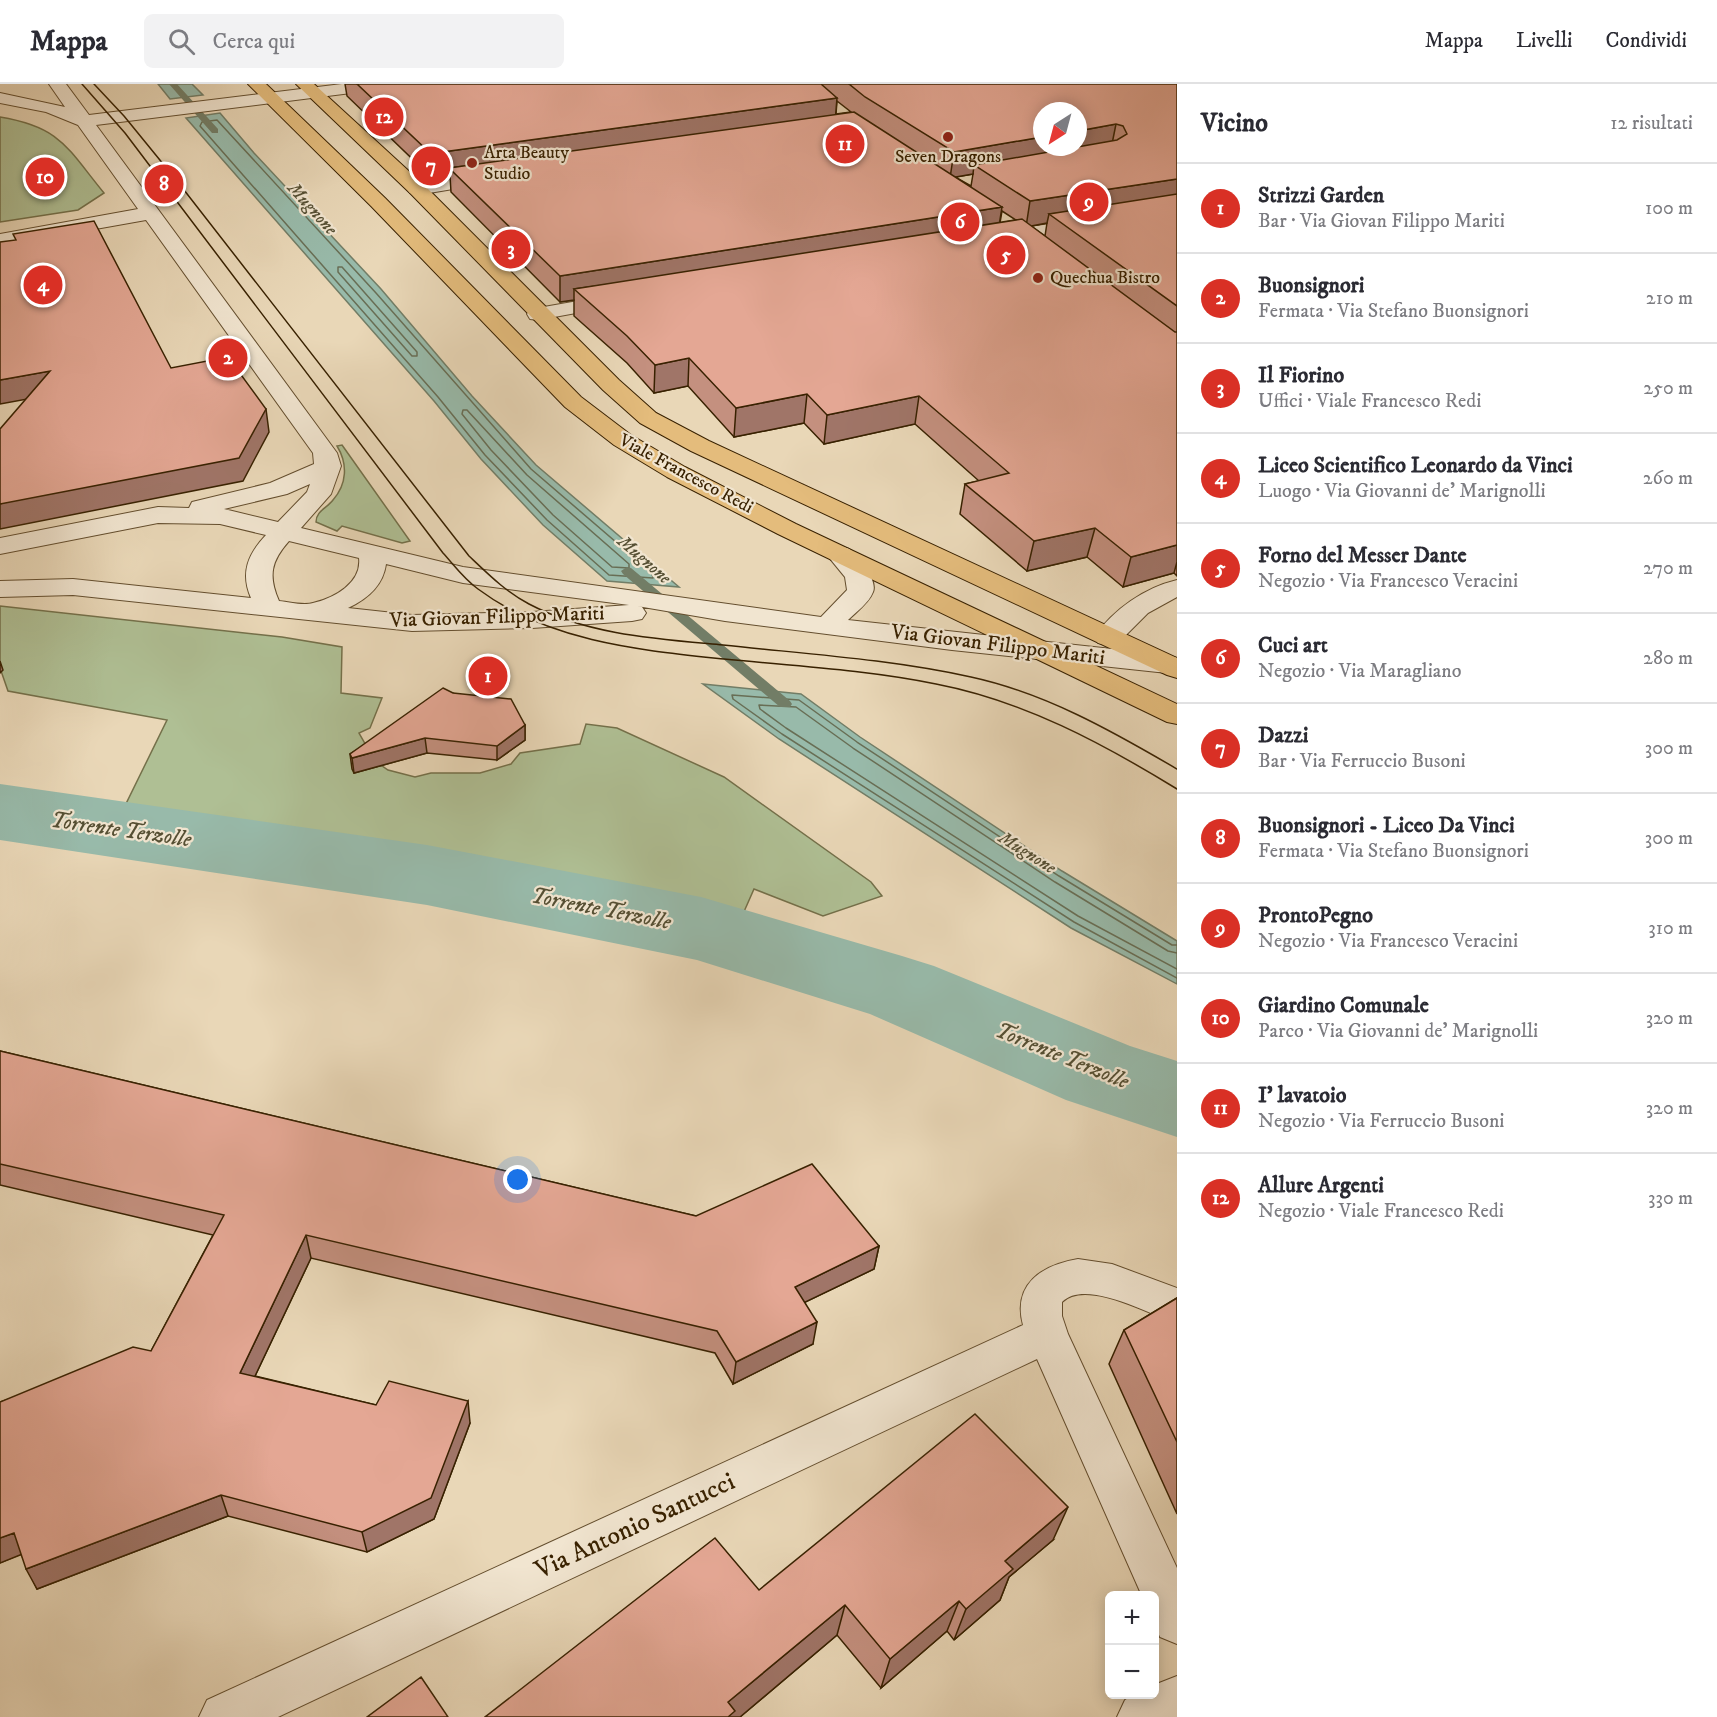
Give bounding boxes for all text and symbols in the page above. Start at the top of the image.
search box [144,14,564,68]
text: Mappa [30,24,108,59]
icon: search [165,25,198,58]
text: Cerca qui [213,28,295,55]
text: Mappa [1425,28,1483,54]
text: Livelli [1516,28,1572,54]
text: Condividi [1605,28,1687,54]
pin: 12 [364,94,404,140]
north arrow [1033,102,1087,156]
text: Vicino [1201,107,1268,140]
text: 12 risultati [1610,111,1693,136]
pin: 11 [826,122,864,166]
marker: Seven Dragons [941,130,955,144]
place label: Arta Beauty Studio [484,142,569,185]
pin: 7 [412,144,450,188]
place label: Seven Dragons [895,146,1001,168]
pin: 10 [26,154,64,200]
marker: Arta Beauty Studio [465,156,479,170]
pin: 8 [144,162,184,206]
water label: Mugnone [281,177,342,241]
pin: 9 [1070,180,1108,224]
text: Strizzi Garden [1258,182,1384,209]
text: 1 [1217,196,1224,221]
text: 100 m [1645,196,1693,221]
pin: 6 [940,200,980,244]
text: Bar · Via Giovan Filippo Mariti [1258,209,1505,234]
pin: 3 [492,226,530,272]
pin: 5 [986,232,1026,278]
pin: 4 [24,262,63,308]
place label: Quechua Bistro [1050,267,1160,289]
marker: Quechua Bistro [1031,271,1045,285]
text: Buonsignori [1258,272,1364,299]
text: 2 [1216,286,1225,311]
text: 210 m [1646,286,1693,311]
text: Fermata · Via Stefano Buonsignori [1258,299,1529,324]
pin: 2 [208,336,248,380]
text: Il Fiorino [1258,362,1344,389]
text: 3 [1217,376,1224,401]
text: 250 m [1643,376,1693,401]
text: Uffici · Viale Francesco Redi [1258,389,1481,414]
street label: Viale Francesco Redi [614,429,757,519]
text: Liceo Scientifico Leonardo da Vinci [1258,452,1573,479]
text: 4 [1215,466,1226,491]
text: 260 m [1643,466,1693,491]
text: Luogo · Via Giovanni de' Marignolli [1258,479,1546,504]
water label: Mugnone [611,530,676,590]
text: Forno del Messer Dante [1258,542,1467,569]
text: 5 [1216,556,1225,581]
text: 270 m [1643,556,1693,581]
text: Negozio · Via Francesco Veracini [1258,569,1518,594]
street label: Via Giovan Filippo Mariti [388,600,605,634]
street label: Via Giovan Filippo Mariti [889,619,1106,671]
text: Cuci art [1258,632,1328,659]
text: 6 [1215,646,1226,671]
text: 280 m [1643,646,1693,671]
pin: 1 [468,654,508,698]
text: Negozio · Via Maragliano [1258,659,1461,684]
text: Dazzi [1258,722,1309,749]
text: 7 [1215,736,1226,761]
text: 300 m [1645,736,1693,761]
text: Bar · Via Ferruccio Busoni [1258,749,1466,774]
water label: Torrente Terzolle [49,807,193,853]
text: Buonsignori - Liceo Da Vinci [1258,812,1515,839]
water label: Mugnone [993,826,1060,880]
text: 8 [1215,826,1226,851]
text: 300 m [1645,826,1693,851]
text: Fermata · Via Stefano Buonsignori [1258,839,1529,864]
water label: Torrente Terzolle [529,882,674,936]
text: ProntoPegno [1258,902,1373,929]
text: 9 [1216,916,1225,941]
text: 310 m [1648,916,1693,941]
text: Negozio · Via Francesco Veracini [1258,929,1518,954]
text: Giardino Comunale [1258,992,1429,1019]
text: 10 [1211,1006,1230,1031]
text: 320 m [1646,1006,1693,1031]
water label: Torrente Terzolle [991,1017,1133,1095]
text: Parco · Via Giovanni de' Marignolli [1258,1019,1538,1044]
text: I' lavatoio [1258,1082,1346,1109]
text: 11 [1213,1096,1228,1121]
text: 320 m [1646,1096,1693,1121]
text: Negozio · Via Ferruccio Busoni [1258,1109,1504,1134]
your location [503,1165,532,1194]
text: Allure Argenti [1258,1172,1384,1199]
text: 12 [1212,1186,1229,1211]
text: 330 m [1648,1186,1693,1211]
text: Negozio · Viale Francesco Redi [1258,1199,1504,1224]
street label: Via Antonio Santucci [529,1465,740,1587]
map controls [1105,1591,1159,1699]
button: + [1105,1591,1159,1645]
button: − [1105,1645,1159,1699]

